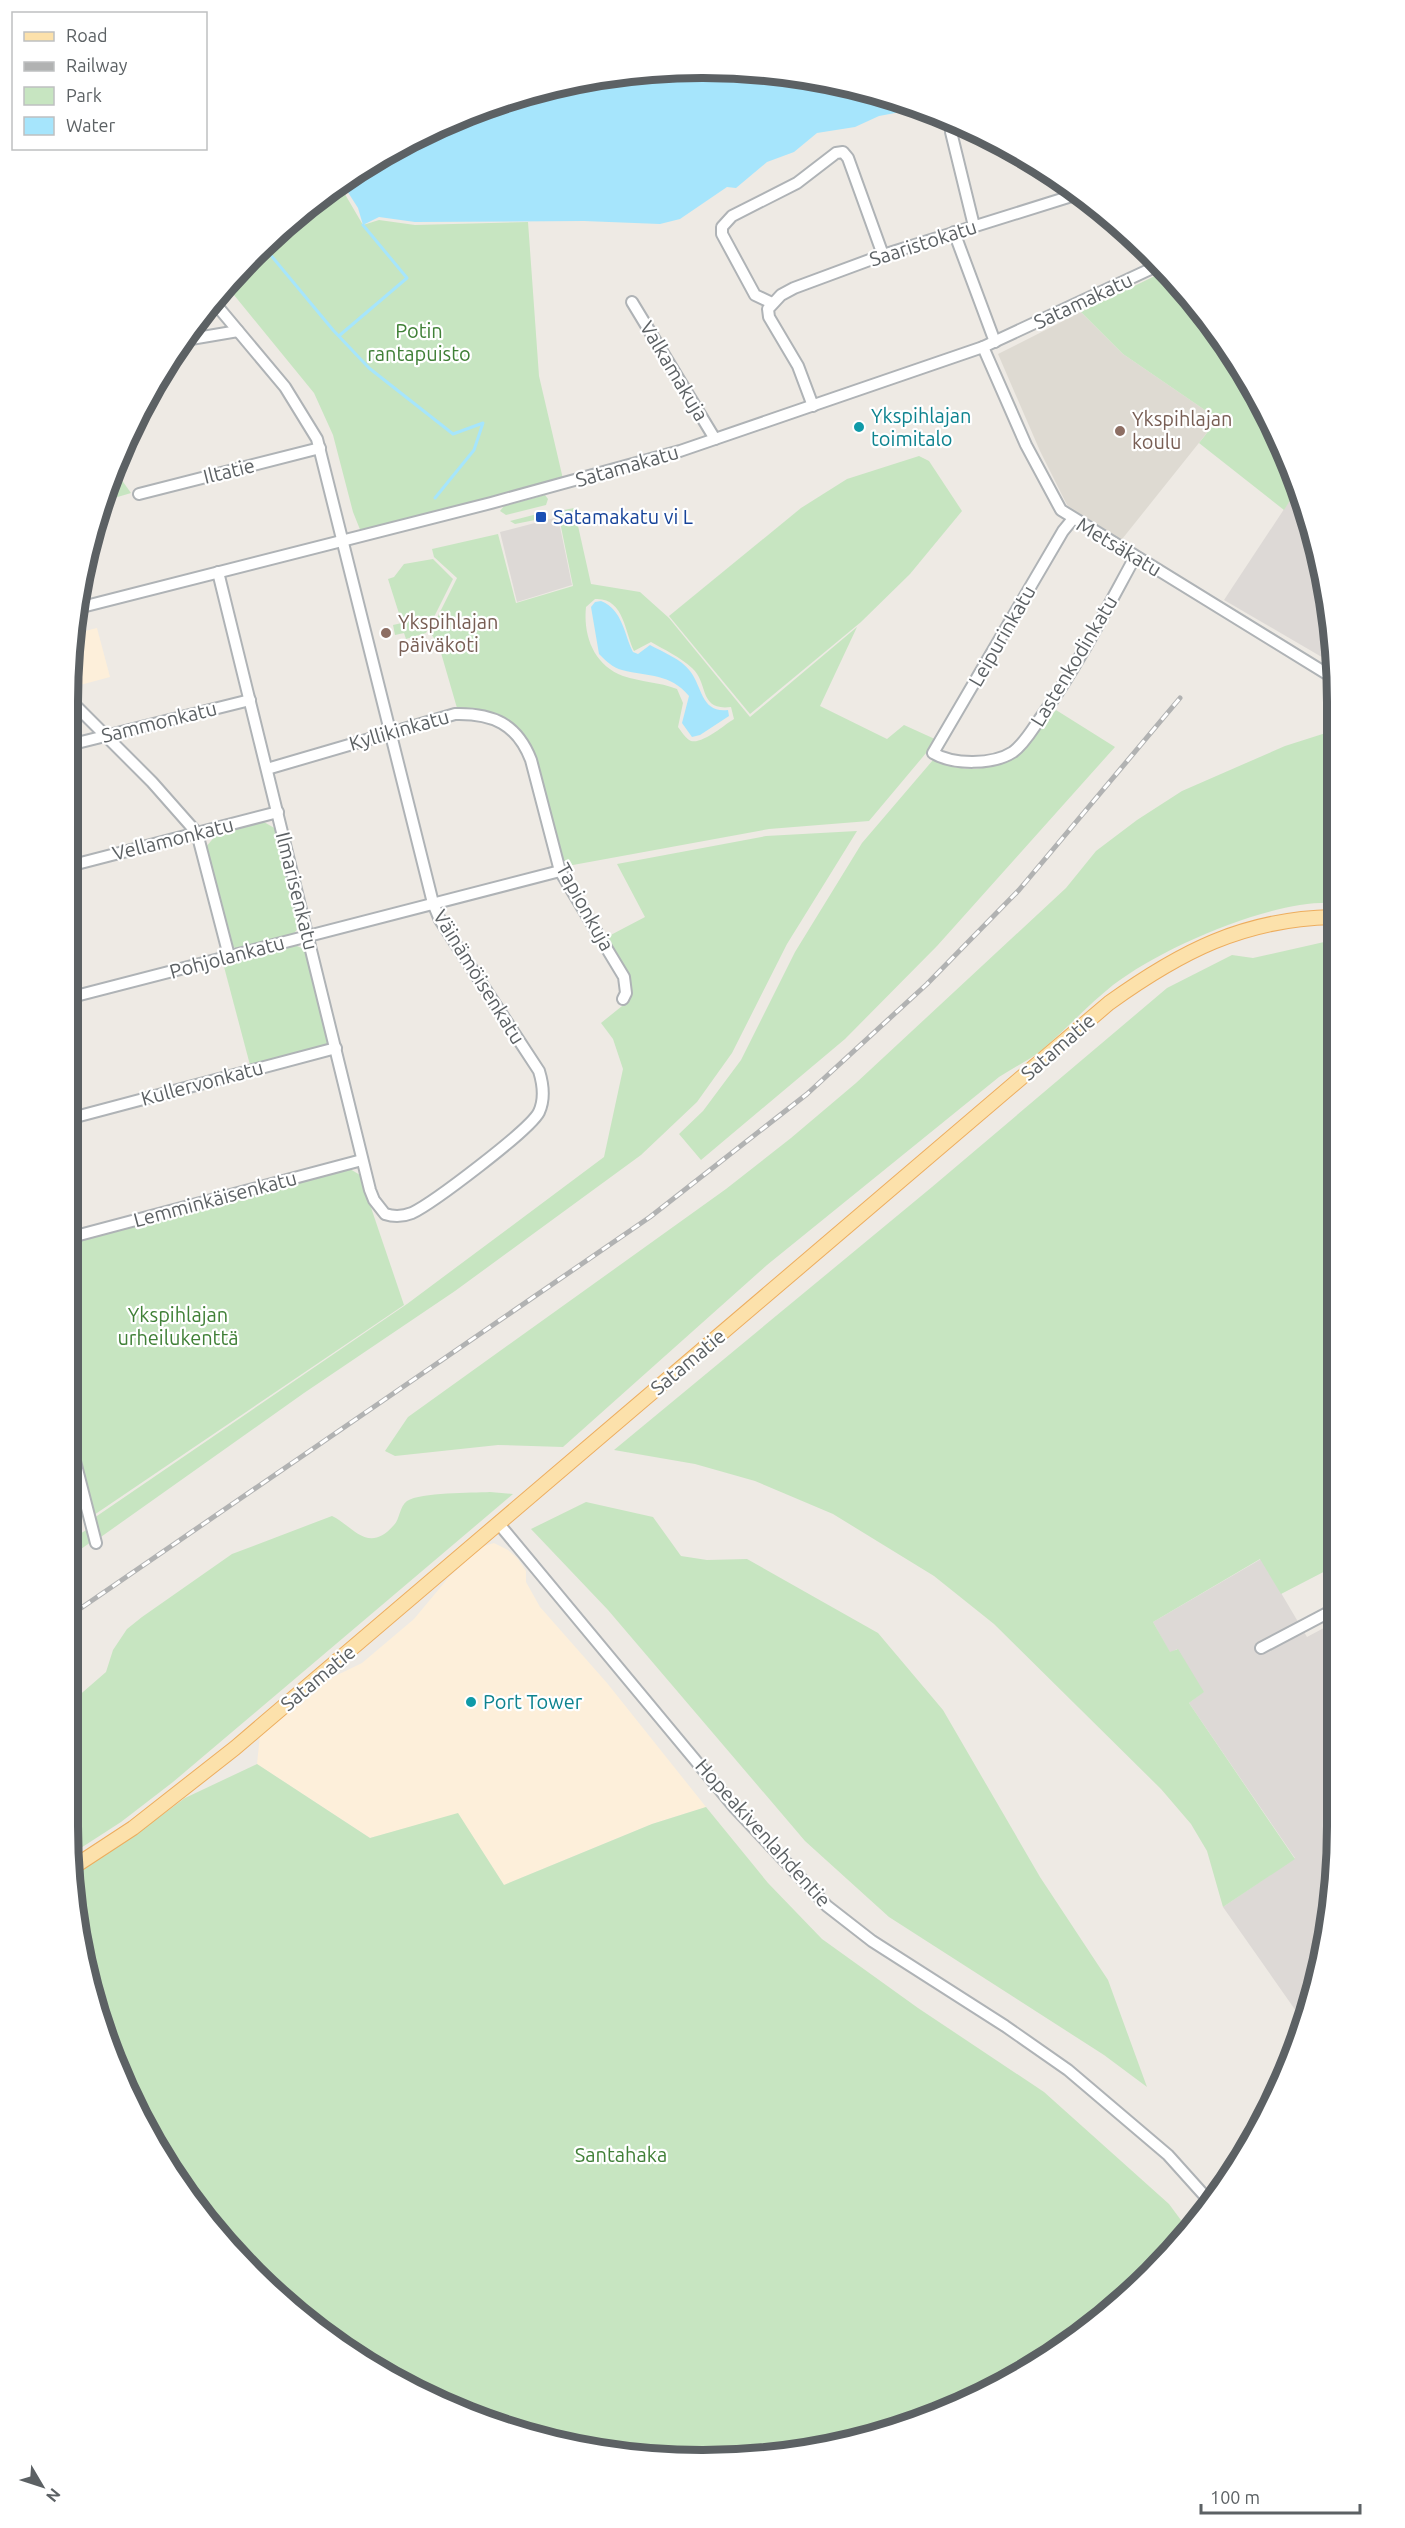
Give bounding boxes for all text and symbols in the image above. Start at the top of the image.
legend [12,12,207,150]
text: Road [66,25,108,45]
text: Railway [66,55,128,75]
text: Park [66,85,102,105]
text: Water [66,115,116,135]
street label: Saaristokatu [866,214,979,271]
street label: Satamakatu [1030,268,1136,333]
street label: Valkamakuja [636,317,713,425]
park label: Potin rantapuisto [367,319,471,365]
place label: Ykspihlajan toimitalo [871,404,971,450]
place label: Ykspihlajan koulu [1132,407,1232,453]
marker: Ykspihlajan toimitalo [852,420,866,434]
marker: Ykspihlajan koulu [1113,424,1127,438]
street label: Satamakatu [573,440,681,491]
street label: Iltatie [201,453,257,488]
place label: Satamakatu vi L [553,505,693,528]
marker: Satamakatu vi L [534,510,548,524]
street label: Metsäkatu [1073,512,1166,581]
street label: Leipurinkatu [963,581,1040,690]
street label: Lastenkodinkatu [1025,591,1122,730]
place label: Ykspihlajan päiväkoti [398,610,498,656]
marker: Ykspihlajan päiväkoti [379,626,393,640]
street label: Sammonkatu [99,696,219,747]
street label: Kyllikinkatu [346,704,452,755]
street label: Vellamonkatu [110,812,236,865]
street label: Ilmarisenkatu [272,829,323,952]
street label: Tapionkuja [552,859,619,955]
street label: Väinämöisenkatu [429,905,530,1048]
street label: Pohjolankatu [167,930,287,983]
street label: Satamatie [1016,1008,1099,1085]
street label: Kullervonkatu [138,1055,265,1110]
street label: Lemminkäisenkatu [131,1166,299,1231]
park label: Ykspihlajan urheilukenttä [117,1303,239,1349]
street label: Satamatie [646,1324,730,1399]
street label: Satamatie [276,1640,360,1715]
place label: Port Tower [483,1690,583,1713]
marker: Port Tower [464,1695,478,1709]
street label: Hopeakivenlahdentie [691,1754,836,1911]
park label: Santahaka [575,2143,667,2166]
north arrow [12,2456,72,2516]
scale bar [1201,2477,1360,2515]
text: N [43,2485,64,2506]
text: 100 m [1210,2487,1260,2507]

